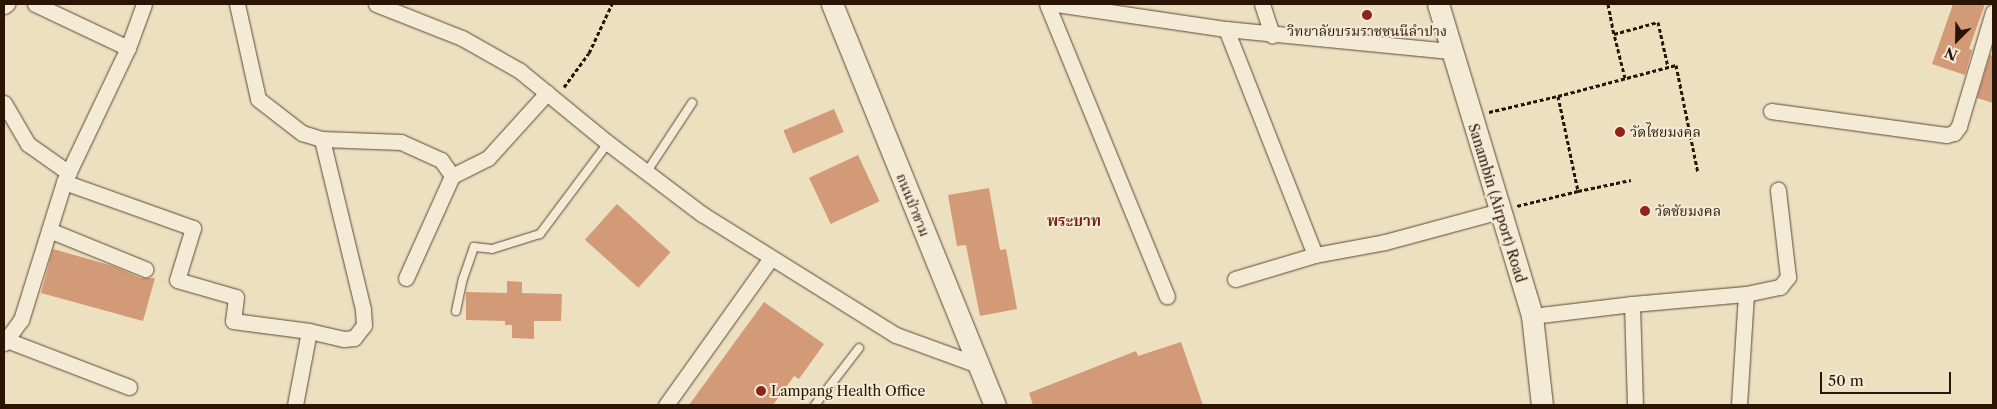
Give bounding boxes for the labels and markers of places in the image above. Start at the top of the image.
marker: วิทยาลัยบรมราชชนนีลำปาง [1361,9,1373,21]
place label: วิทยาลัยบรมราชชนนีลำปาง [1287,23,1447,39]
place label: วัดไชยมงคล [1630,124,1701,140]
marker: วัดไชยมงคล [1614,126,1626,138]
place label: วัดชัยมงคล [1655,203,1721,219]
marker: วัดชัยมงคล [1639,205,1651,217]
place label: Lampang Health Office [771,383,925,399]
marker: Lampang Health Office [755,385,767,397]

